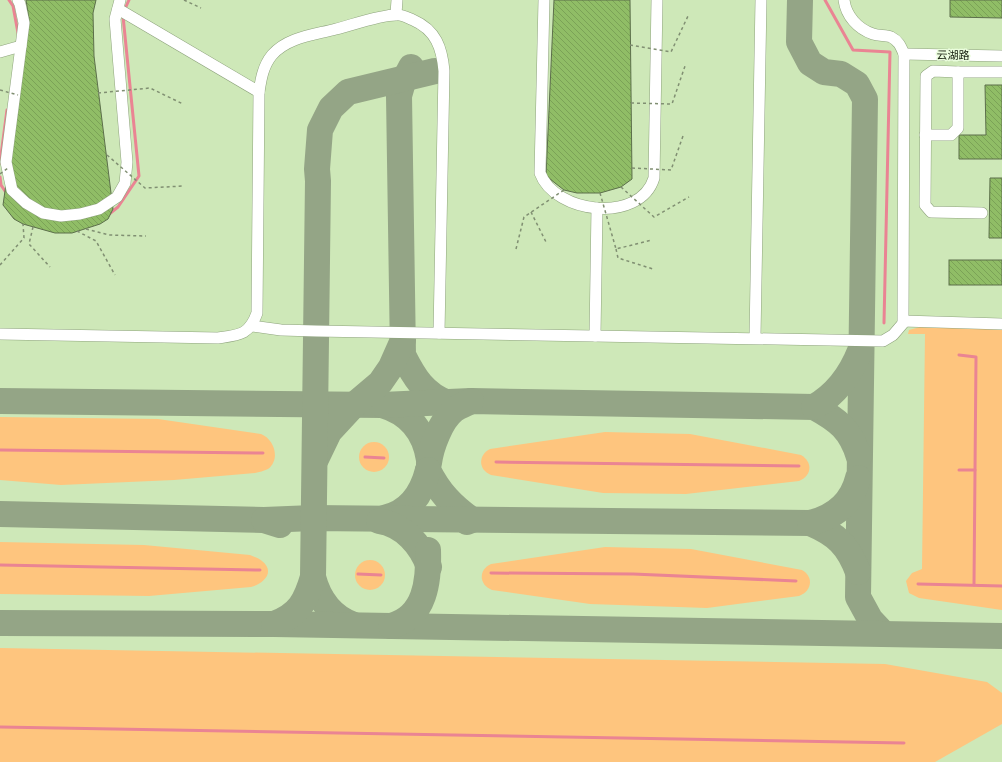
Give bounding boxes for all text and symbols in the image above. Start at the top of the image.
street label: 云湖路 [936,49,970,61]

